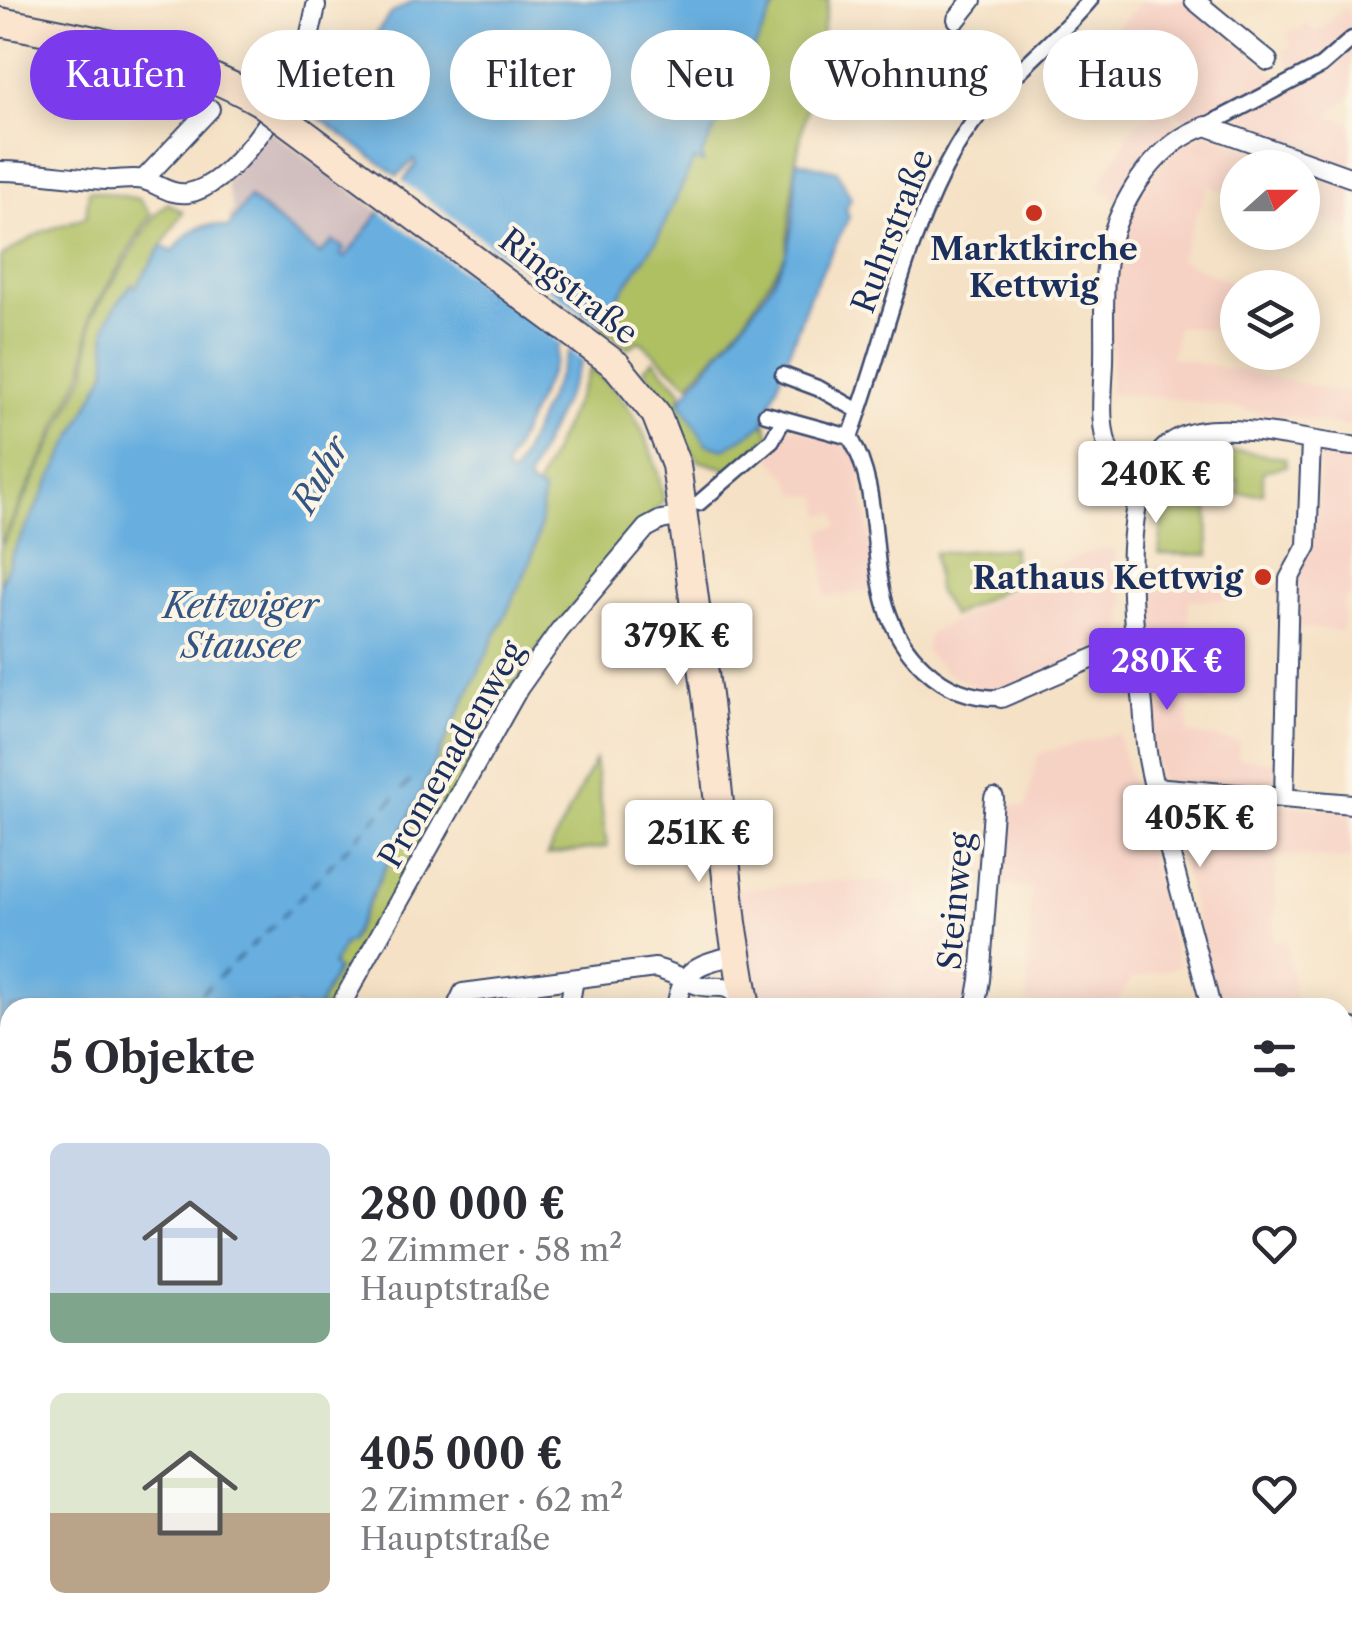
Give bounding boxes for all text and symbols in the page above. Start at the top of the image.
chip: Kaufen [30,30,221,120]
chip: Mieten [241,30,430,120]
chip: Filter [450,30,611,120]
chip: Neu [631,30,770,120]
chip: Wohnung [790,30,1023,120]
chip: Haus [1043,30,1198,120]
street label: Ruhrstraße [843,144,941,318]
north arrow [1220,150,1320,250]
map controls [1220,150,1320,370]
marker: Marktkirche Kettwig [1023,202,1045,224]
street label: Ringstraße [492,220,646,352]
place label: Marktkirche Kettwig [930,229,1138,305]
button: layers [1220,270,1320,370]
water label: Ruhr [280,427,359,522]
pin: 240K € [1075,441,1237,526]
text: 240K € [1100,454,1212,493]
place label: Rathaus Kettwig [972,558,1243,597]
marker: Rathaus Kettwig [1252,566,1274,588]
water label: Kettwiger Stausee [160,584,320,667]
pin: 379K € [596,603,758,688]
text: 379K € [623,616,731,655]
pin: 280K € [1086,628,1248,713]
street label: Promenadenweg [370,633,532,874]
text: 280K € [1111,641,1223,680]
pin: 405K € [1119,785,1281,870]
text: 405K € [1145,798,1255,837]
pin: 251K € [618,800,780,885]
text: 251K € [647,813,751,852]
street label: Steinweg [930,830,981,971]
icon: filters [1247,1031,1302,1086]
text: 5 Objekte [50,1032,255,1084]
text: 280 000 € [360,1178,565,1230]
icon: home [130,1183,250,1303]
icon: heart [1247,1216,1302,1271]
text: 2 Zimmer · 58 m² [360,1230,622,1269]
text: Hauptstraße [360,1269,550,1308]
text: 405 000 € [360,1428,563,1480]
icon: home [130,1433,250,1553]
icon: heart [1247,1466,1302,1521]
text: 2 Zimmer · 62 m² [360,1480,623,1519]
text: Hauptstraße [360,1519,550,1558]

